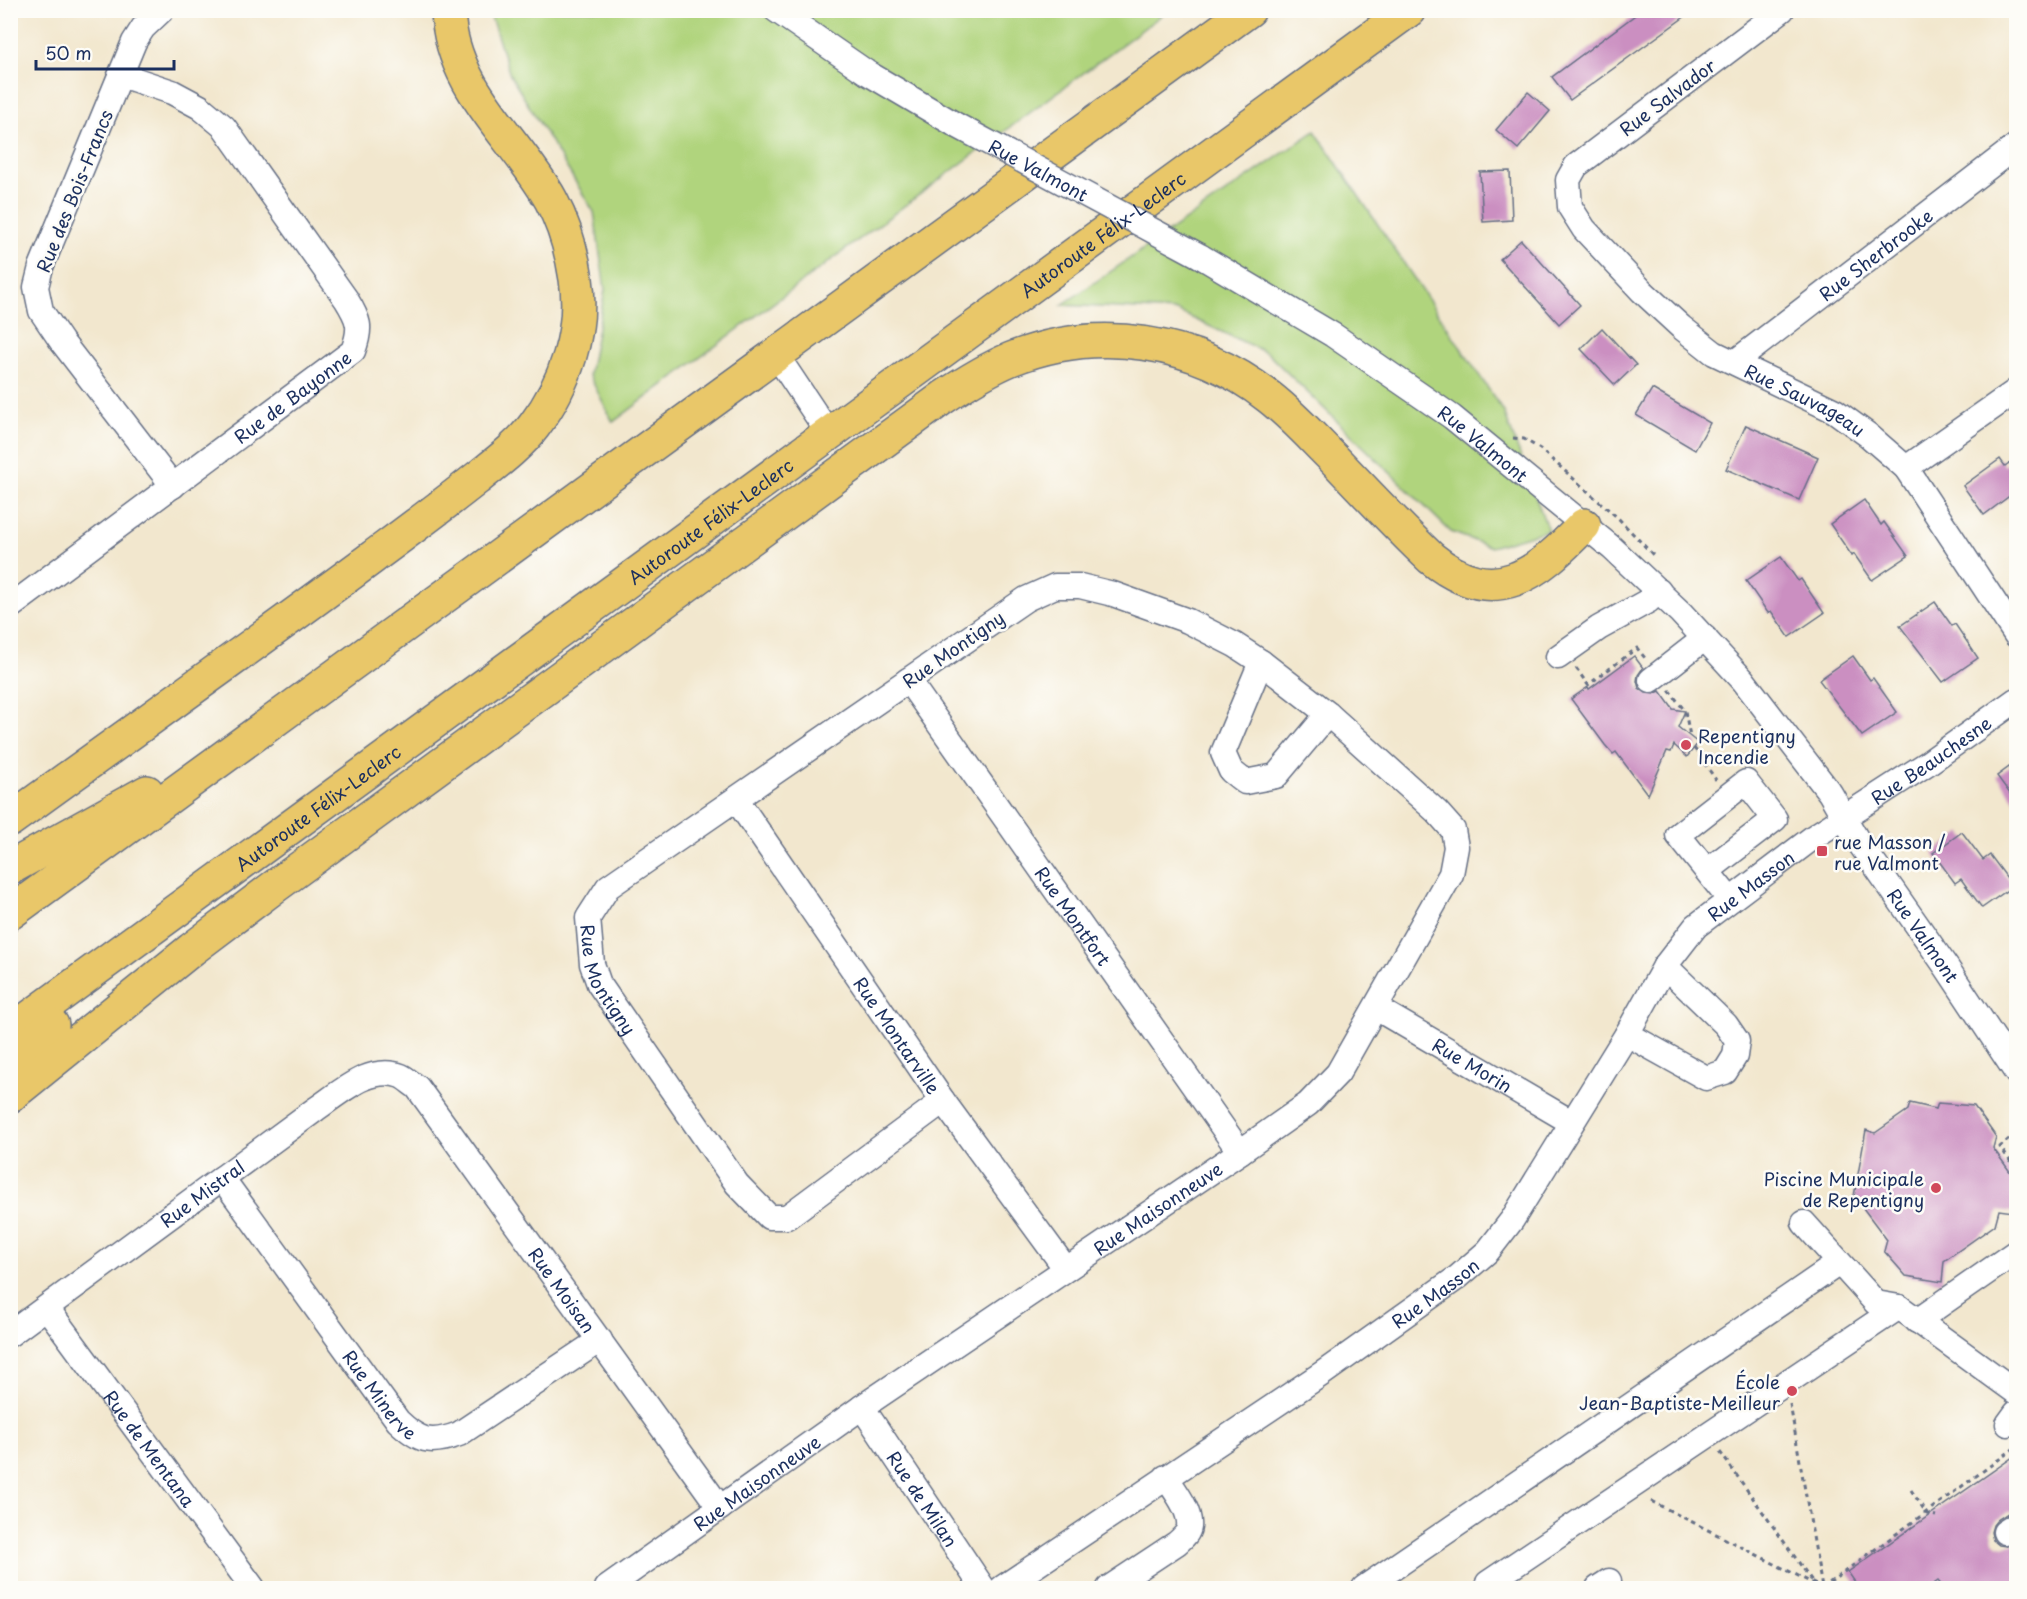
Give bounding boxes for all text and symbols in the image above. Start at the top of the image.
scale bar [36,33,174,71]
text: 50 m [45,39,92,66]
street label: Rue Salvador [1613,51,1721,142]
street label: Rue des Bois-Francs [29,106,119,276]
street label: Rue Valmont [984,132,1093,207]
street label: Autoroute Félix-Leclerc [1014,164,1191,303]
street label: Rue Sherbrooke [1813,202,1938,307]
street label: Rue de Bayonne [228,344,356,449]
street label: Rue Sauvageau [1740,356,1871,442]
street label: Rue Valmont [1433,398,1534,488]
street label: Autoroute Félix-Leclerc [622,451,798,590]
street label: Rue Montigny [896,604,1010,694]
street label: Rue Beauchesne [1865,709,1997,810]
place label: Repentigny Incendie [1698,722,1796,770]
street label: Autoroute Félix-Leclerc [229,738,406,877]
marker: Repentigny Incendie [1679,738,1693,752]
place label: rue Masson / rue Valmont [1834,828,1946,876]
street label: Rue Masson [1701,843,1799,927]
marker: rue Masson / rue Valmont [1815,844,1829,858]
street label: Rue Montfort [1029,860,1118,971]
street label: Rue Valmont [1881,882,1966,987]
street label: Rue Montigny [575,923,643,1040]
street label: Rue Montarville [848,971,948,1099]
street label: Rue Morin [1428,1031,1518,1099]
street label: Rue Mistral [154,1153,250,1233]
street label: Rue Maisonneuve [1087,1154,1227,1261]
place label: Piscine Municipale de Repentigny [1764,1165,1924,1213]
marker: Piscine Municipale de Repentigny [1929,1181,1943,1195]
street label: Rue Moisan [523,1241,603,1338]
street label: Rue Masson [1385,1251,1485,1334]
street label: Rue Minerve [337,1344,422,1446]
place label: École Jean-Baptiste-Meilleur [1579,1368,1781,1416]
street label: Rue de Mentana [98,1384,203,1513]
marker: École Jean-Baptiste-Meilleur [1785,1384,1799,1398]
street label: Rue Maisonneuve [687,1427,826,1537]
street label: Rue de Milan [881,1445,965,1552]

